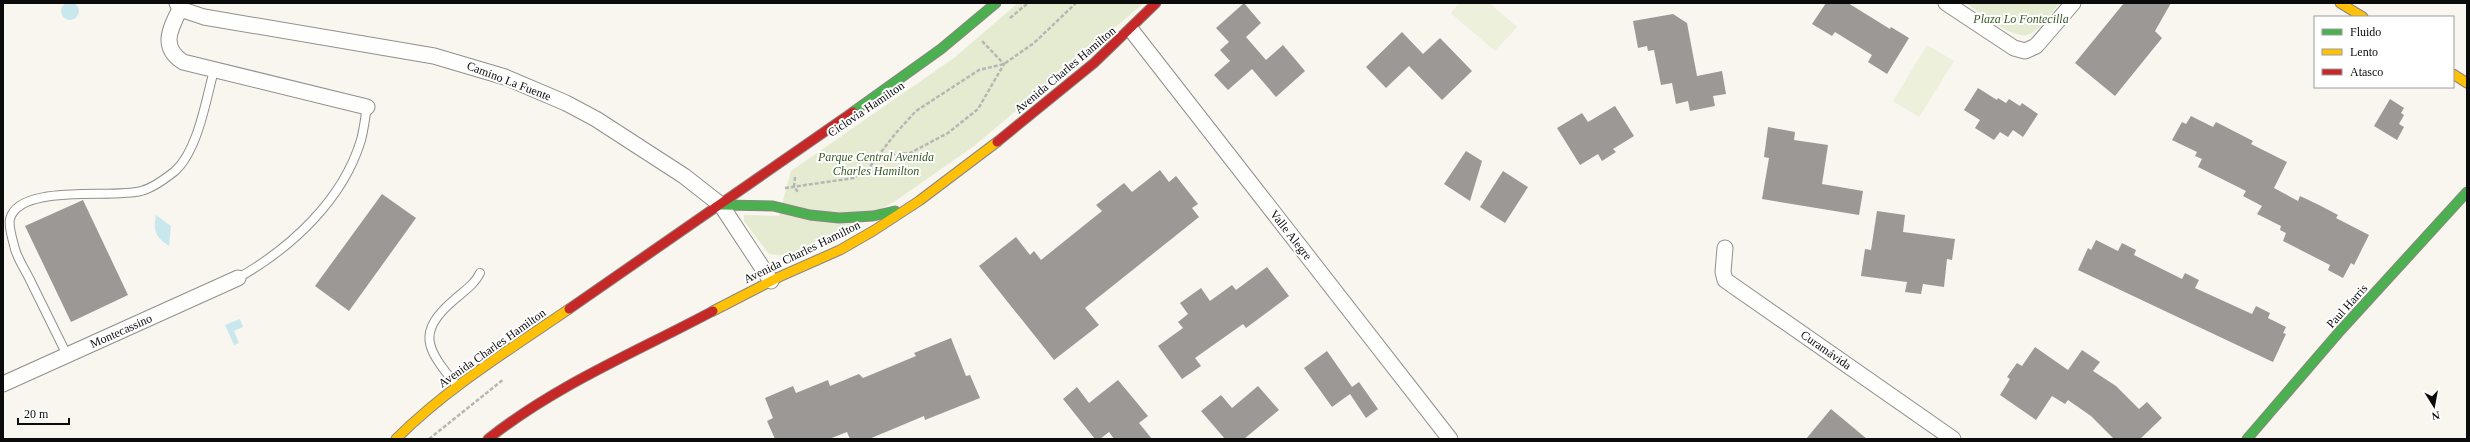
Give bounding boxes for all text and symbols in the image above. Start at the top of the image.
park label: Plaza Lo Fontecilla [1972,12,2069,26]
legend [2314,16,2454,88]
street label: Avenida Charles Hamilton [1012,24,1118,116]
text: Fluido [2350,25,2381,39]
text: Lento [2350,45,2378,59]
street label: Camino La Fuente [465,58,553,104]
text: Atasco [2350,65,2383,79]
street label: Ciclovia Hamilton [825,78,907,140]
park label: Parque Central Avenida Charles Hamilton [817,150,934,178]
street label: Valle Alegre [1267,207,1315,263]
street label: Avenida Charles Hamilton [742,218,862,286]
street label: Paul Harris [2324,281,2371,331]
street label: Avenida Charles Hamilton [436,306,548,390]
street label: Montecassino [88,311,154,351]
street label: Curamávida [1798,327,1855,373]
north arrow [2414,386,2454,426]
scale bar [18,400,69,426]
text: 20 m [24,407,49,421]
text: N [2431,409,2441,422]

